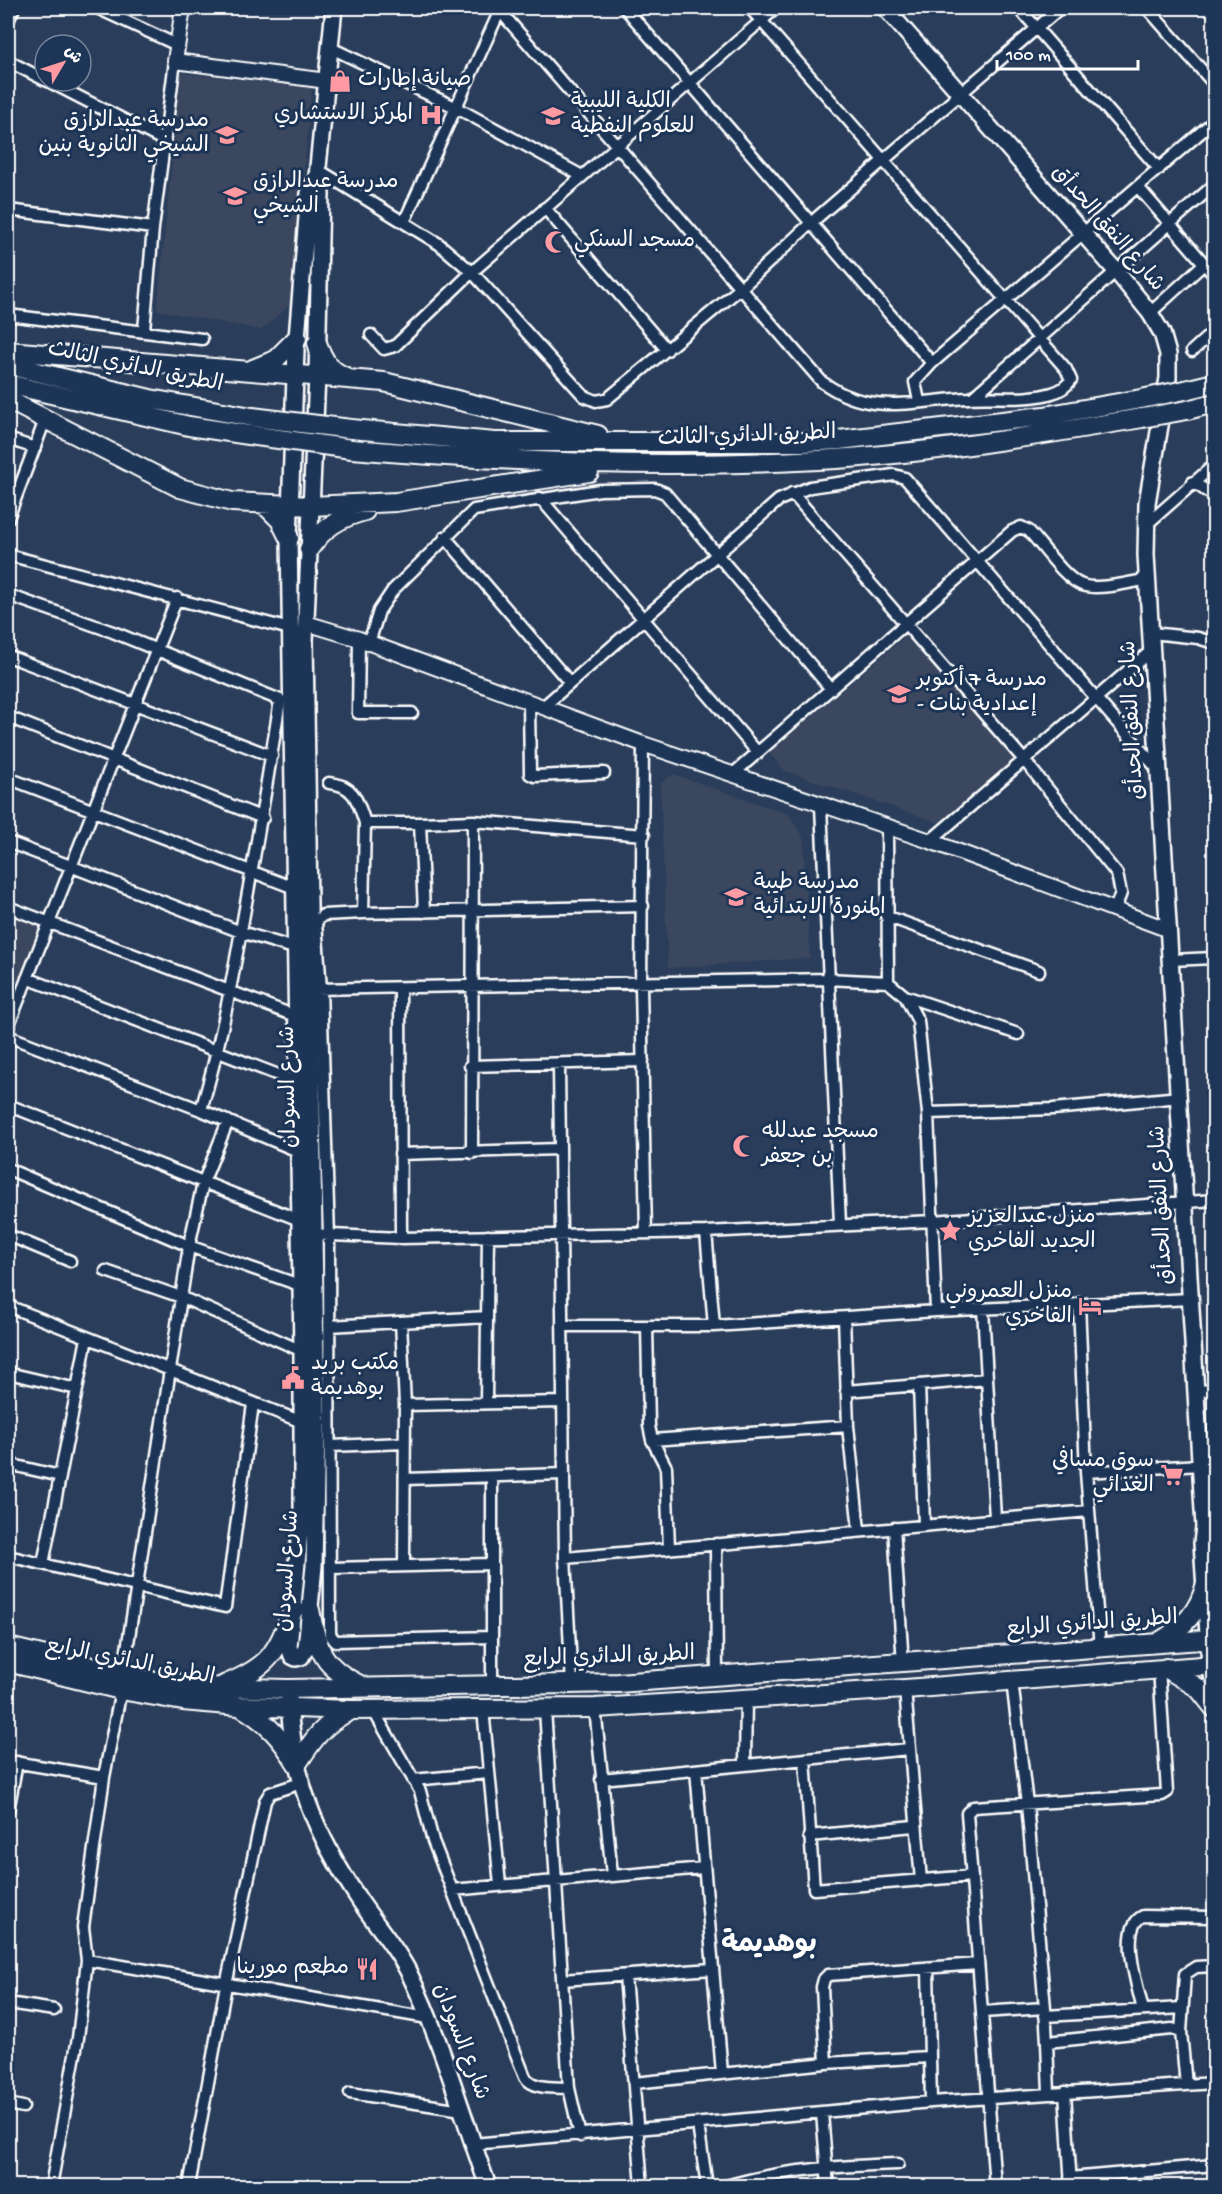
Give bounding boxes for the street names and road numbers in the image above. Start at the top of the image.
street label: شارع النفق الحدأق [1045,158,1172,298]
street label: الطريق الدائري الثالث [45,337,225,399]
street label: الطريق الدائري الثالث [657,421,837,453]
street label: شارع النفق الحدأق [1113,640,1151,801]
street label: شارع السودان [276,1026,304,1148]
street label: شارع النفق الحدأق [1142,1125,1180,1286]
street label: شارع السودان [272,1509,306,1633]
street label: الطريق الدائري الرابع [1005,1606,1179,1644]
street label: الطريق الدائري الرابع [43,1634,217,1692]
street label: الطريق الدائري الرابع [523,1642,695,1674]
street label: شارع السودان [426,1980,494,2104]

